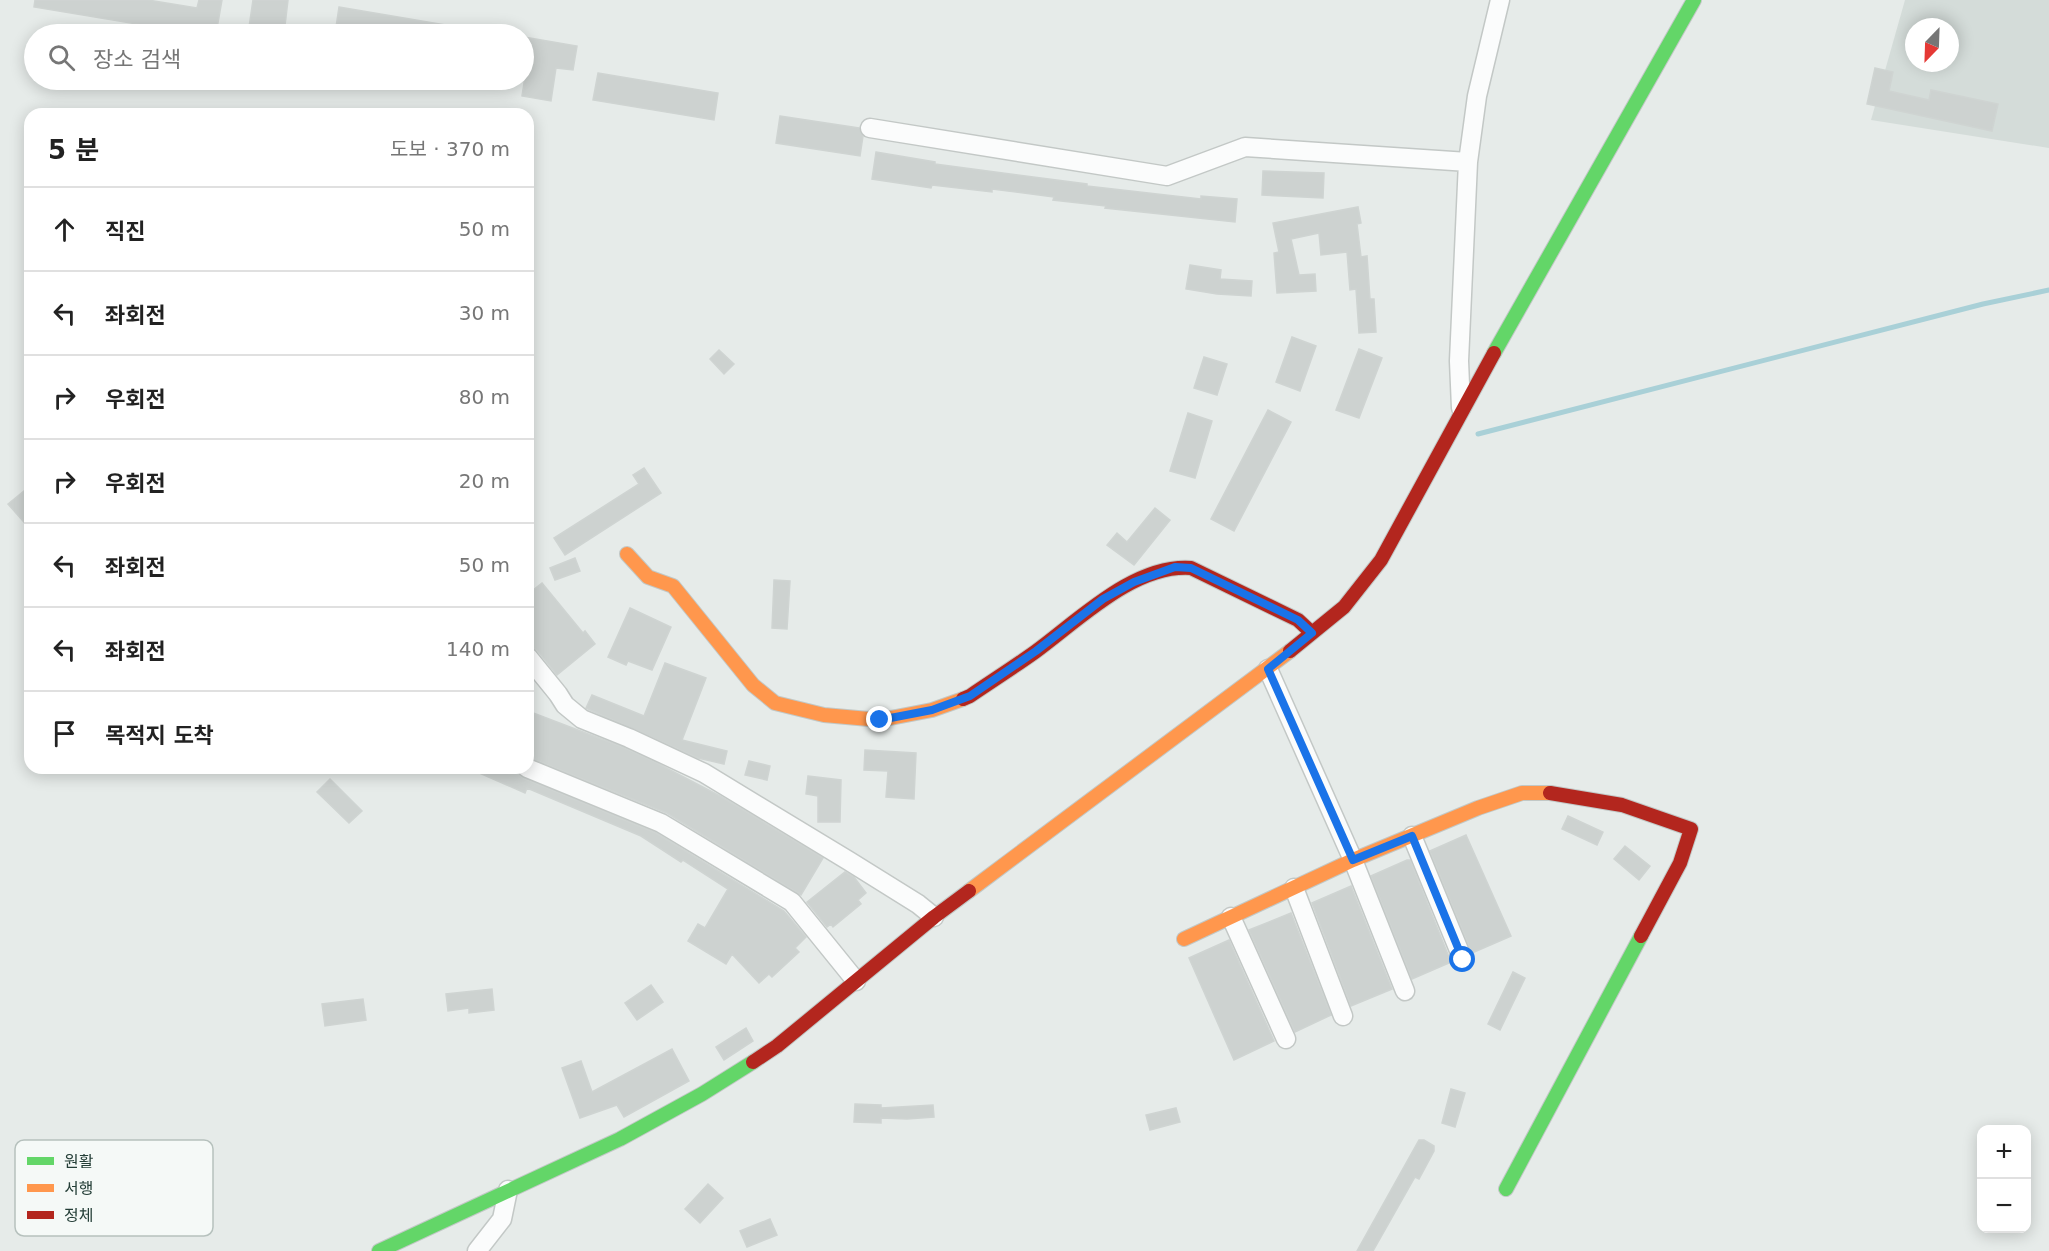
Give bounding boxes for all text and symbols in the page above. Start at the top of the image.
north arrow [1905,18,1959,72]
search box [24,24,534,90]
icon: search [45,41,78,74]
text: 장소 검색 [93,47,181,72]
text: 5 분 [48,135,99,165]
text: 도보 · 370 m [390,137,510,161]
icon: ahead [48,213,81,246]
text: 50 m [459,217,510,241]
text: 직진 [105,219,145,244]
icon: left [48,297,81,330]
text: 30 m [459,301,510,325]
text: 좌회전 [105,303,166,328]
icon: right [48,381,81,414]
text: 80 m [459,385,510,409]
text: 우회전 [105,387,166,412]
icon: right [48,465,81,498]
text: 20 m [459,469,510,493]
text: 우회전 [105,471,166,496]
icon: left [48,549,81,582]
text: 50 m [459,553,510,577]
text: 좌회전 [105,555,166,580]
icon: left [48,633,81,666]
text: 140 m [446,637,510,661]
text: 좌회전 [105,639,166,664]
route end [866,706,892,732]
icon: arrive [48,717,81,750]
text: 목적지 도착 [105,723,214,748]
route start [1449,946,1475,972]
map controls [1977,1125,2031,1233]
button: + [1977,1125,2031,1179]
legend [15,1140,213,1236]
text: 원활 [64,1152,94,1171]
text: 서행 [64,1179,93,1198]
button: − [1977,1179,2031,1233]
text: 정체 [64,1206,93,1225]

